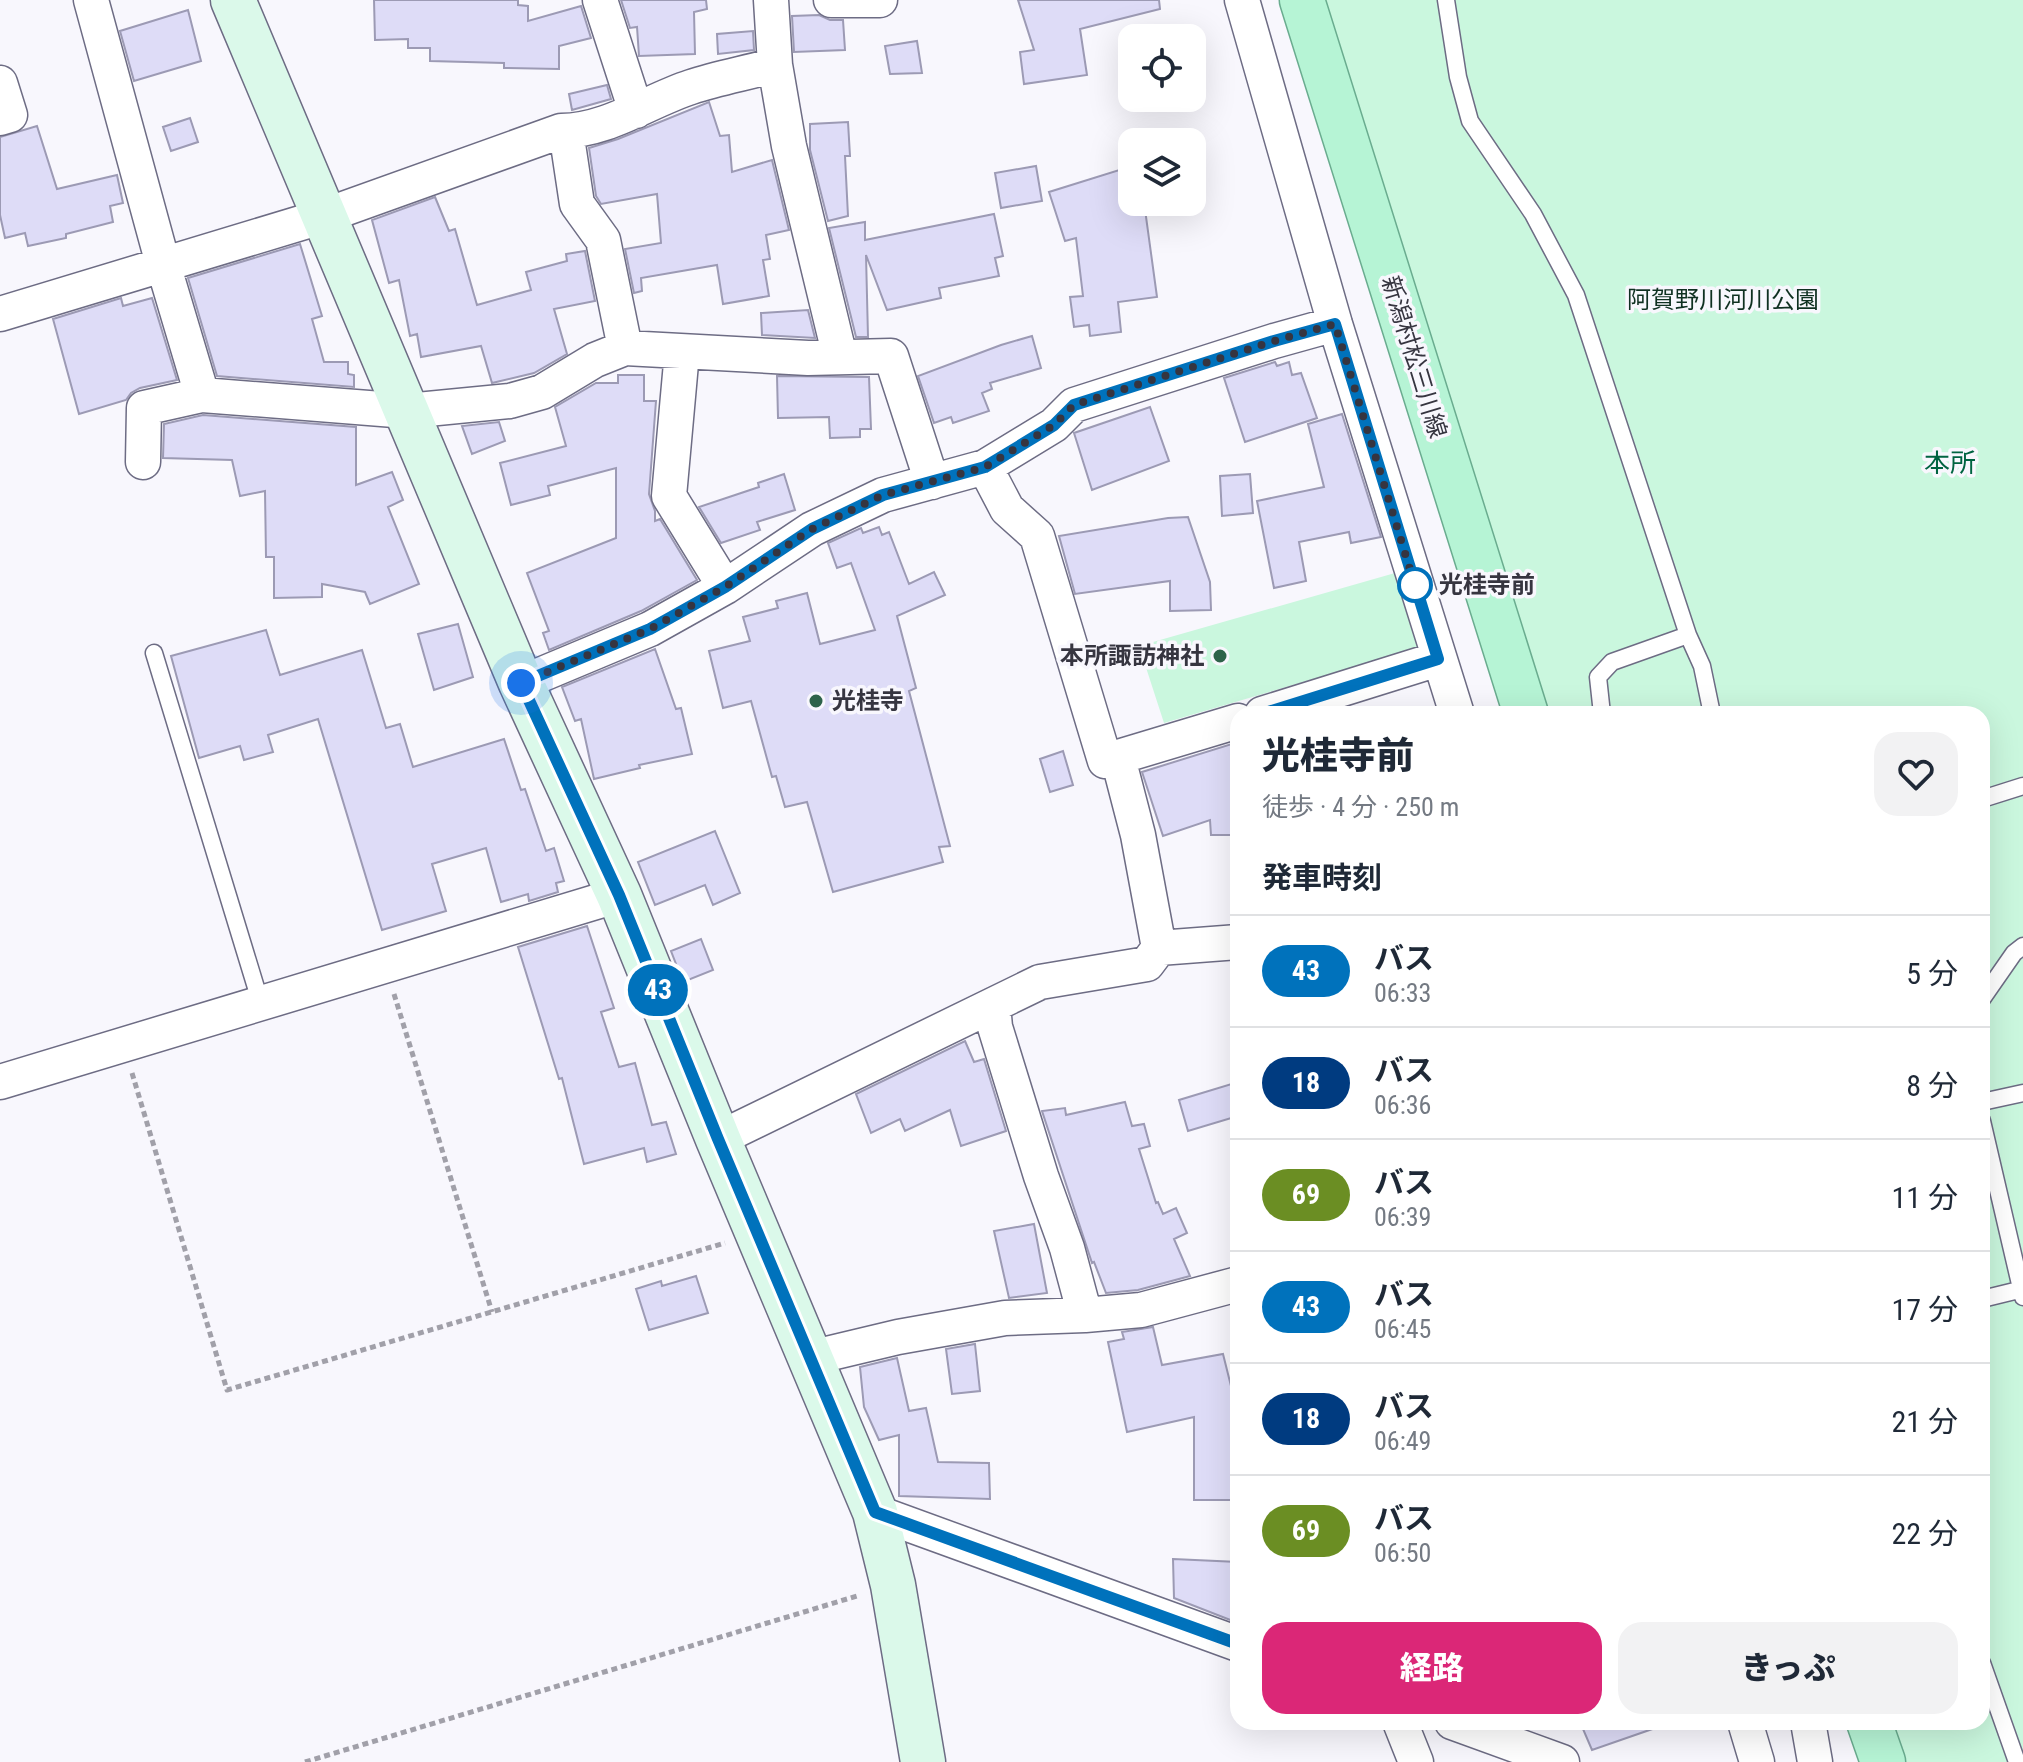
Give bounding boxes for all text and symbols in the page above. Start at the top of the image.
map controls [1118,24,1206,216]
button: locate [1118,24,1206,112]
button: layers [1118,128,1206,216]
street label: 新潟村松三川線 [1376,273,1452,441]
park label: 阿賀野川河川公園 [1627,286,1819,314]
district label: 本所 [1924,448,1976,478]
marker: 光桂寺前 [1398,568,1432,602]
place label: 光桂寺前 [1439,571,1535,599]
place label: 本所諏訪神社 [1060,642,1204,670]
marker: 本所諏訪神社 [1211,647,1229,665]
your location [501,663,541,703]
place label: 光桂寺 [832,687,904,715]
marker: 光桂寺 [807,692,825,710]
button: heart [1874,732,1958,816]
text: 光桂寺前 [1262,734,1414,778]
text: 徒歩 · 4 分 · 250 m [1262,792,1459,822]
text: 発車時刻 [1262,860,1382,895]
text: バス [1374,941,1434,976]
text: 43 [1292,954,1320,987]
text: 5 分 [1906,956,1958,991]
line badge: 43 [622,964,694,1016]
text: 43 [644,973,672,1006]
text: 06:33 [1374,978,1431,1008]
text: バス [1374,1053,1434,1088]
text: 18 [1292,1066,1320,1099]
text: 8 分 [1906,1068,1958,1103]
text: 06:36 [1374,1090,1431,1120]
text: バス [1374,1165,1434,1200]
text: 69 [1292,1178,1320,1211]
text: 11 分 [1891,1180,1958,1215]
text: 06:39 [1374,1202,1431,1232]
text: バス [1374,1277,1434,1312]
text: 43 [1292,1290,1320,1323]
text: 17 分 [1891,1292,1958,1327]
text: 06:45 [1374,1314,1431,1344]
text: バス [1374,1389,1434,1424]
text: 18 [1292,1402,1320,1435]
text: 21 分 [1891,1404,1958,1439]
text: 06:49 [1374,1426,1431,1456]
text: バス [1374,1501,1434,1536]
text: 69 [1292,1514,1320,1547]
text: 22 分 [1891,1516,1958,1551]
text: 06:50 [1374,1538,1431,1568]
button: 経路 [1262,1622,1602,1714]
button: きっぷ [1618,1622,1958,1714]

